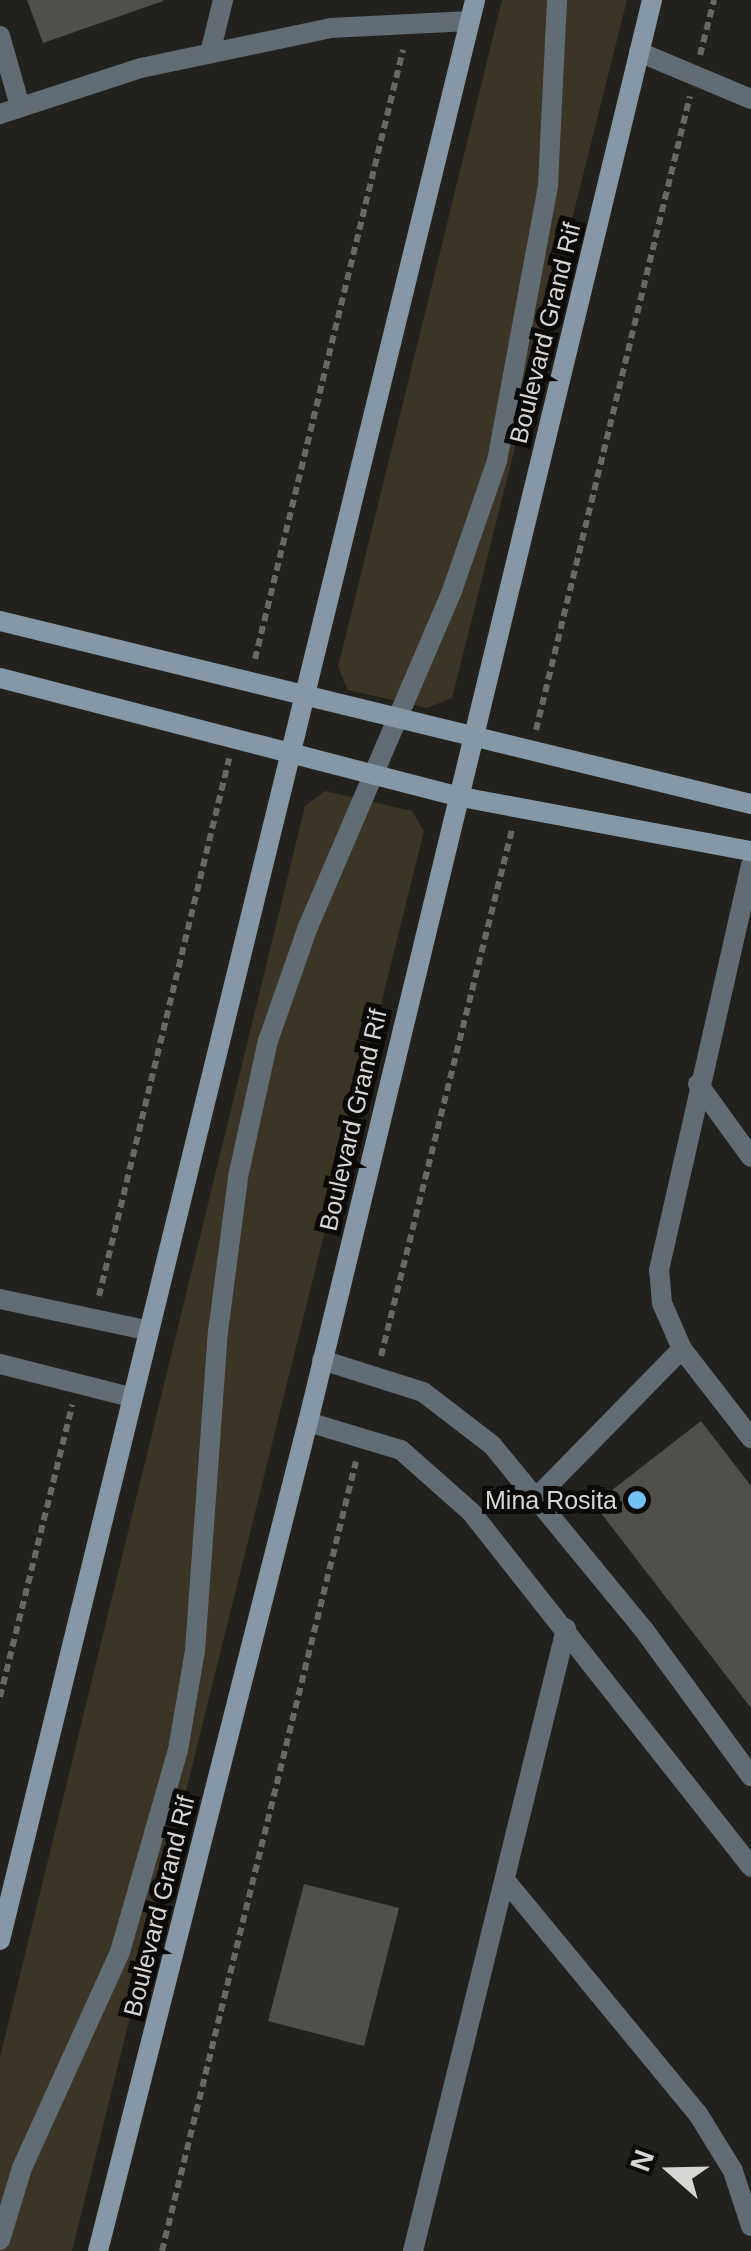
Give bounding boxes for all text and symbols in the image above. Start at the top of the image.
street label: Boulevard Grand Rif [503,219,587,447]
street label: Boulevard Grand Rif [313,1006,393,1234]
place label: Mina Rosita [485,1485,617,1515]
marker: Mina Rosita [626,1489,648,1511]
street label: Boulevard Grand Rif [117,1792,201,2020]
north arrow [621,2121,721,2221]
text: N [624,2146,660,2175]

